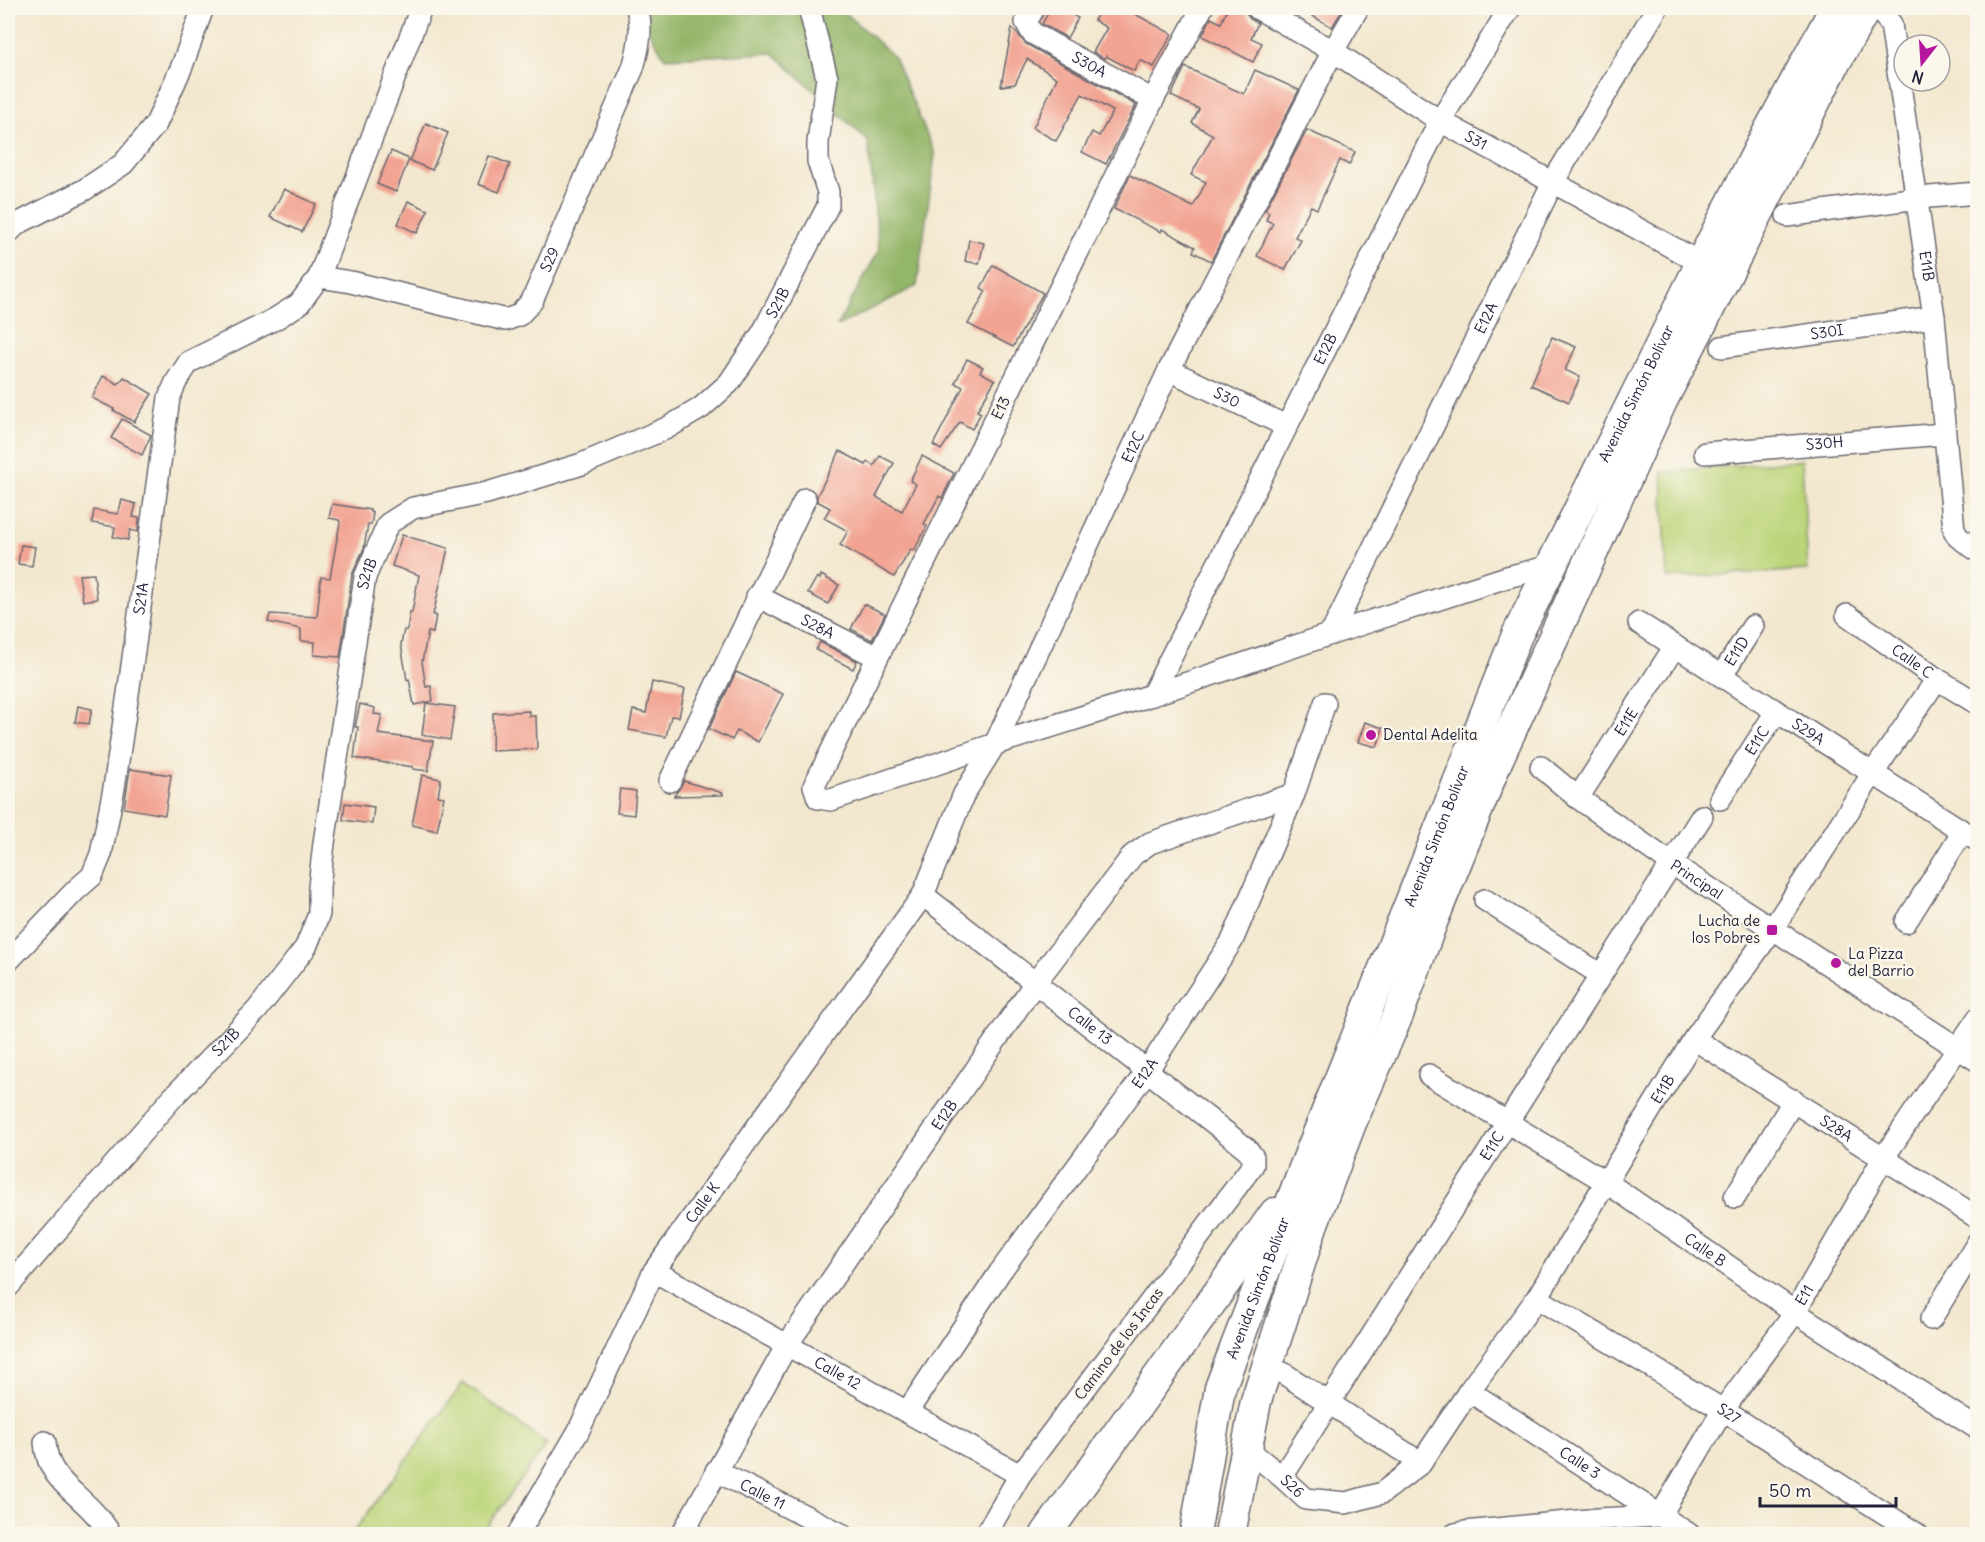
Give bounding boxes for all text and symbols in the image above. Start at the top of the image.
north arrow [1892,33,1952,93]
street label: S30A [1069,47,1110,82]
text: N [1909,66,1926,89]
street label: S31 [1462,126,1491,154]
street label: S29 [536,244,563,275]
street label: E11B [1915,250,1939,283]
street label: S21B [762,284,794,321]
street label: E12A [1470,299,1502,337]
street label: S30I [1809,320,1845,343]
street label: Avenida Simón Bolívar [1594,322,1678,465]
street label: E12B [1309,330,1341,368]
street label: S30 [1211,383,1243,412]
street label: E13 [987,393,1014,422]
street label: E12C [1117,428,1148,466]
street label: S30H [1805,432,1844,454]
street label: S21B [353,555,381,591]
street label: S21A [129,581,152,616]
street label: S28A [798,610,838,643]
street label: E11D [1720,633,1753,669]
street label: Calle C [1888,640,1937,682]
street label: E11E [1610,704,1642,739]
street label: S29A [1789,714,1828,749]
street label: E11C [1741,723,1773,759]
place label: Dental Adelita [1383,725,1478,744]
marker: Dental Adelita [1364,728,1378,742]
street label: Avenida Simón Bolívar [1400,763,1473,909]
street label: Principal [1667,855,1726,903]
place label: Lucha de los Pobres [1692,911,1760,947]
marker: Lucha de los Pobres [1765,923,1779,937]
place label: La Pizza del Barrio [1848,944,1914,980]
marker: La Pizza del Barrio [1829,956,1843,970]
street label: Calle 13 [1064,1002,1116,1049]
street label: S21B [208,1023,244,1060]
street label: E12A [1127,1054,1162,1092]
street label: E11B [1646,1071,1679,1107]
street label: E12B [927,1096,961,1134]
street label: S28A [1817,1111,1857,1146]
street label: E11C [1476,1128,1508,1164]
street label: Calle K [681,1178,724,1227]
street label: Avenida Simón Bolívar [1222,1214,1293,1362]
street label: Calle B [1681,1229,1730,1271]
street label: E11 [1791,1281,1818,1309]
street label: Camino de los Incas [1070,1283,1167,1404]
street label: Calle 12 [811,1352,865,1394]
street label: S27 [1714,1399,1744,1428]
street label: Calle 3 [1556,1442,1604,1483]
street label: S26 [1277,1470,1308,1501]
scale bar [1760,1470,1896,1508]
street label: Calle 11 [737,1475,789,1513]
text: 50 m [1769,1479,1811,1502]

